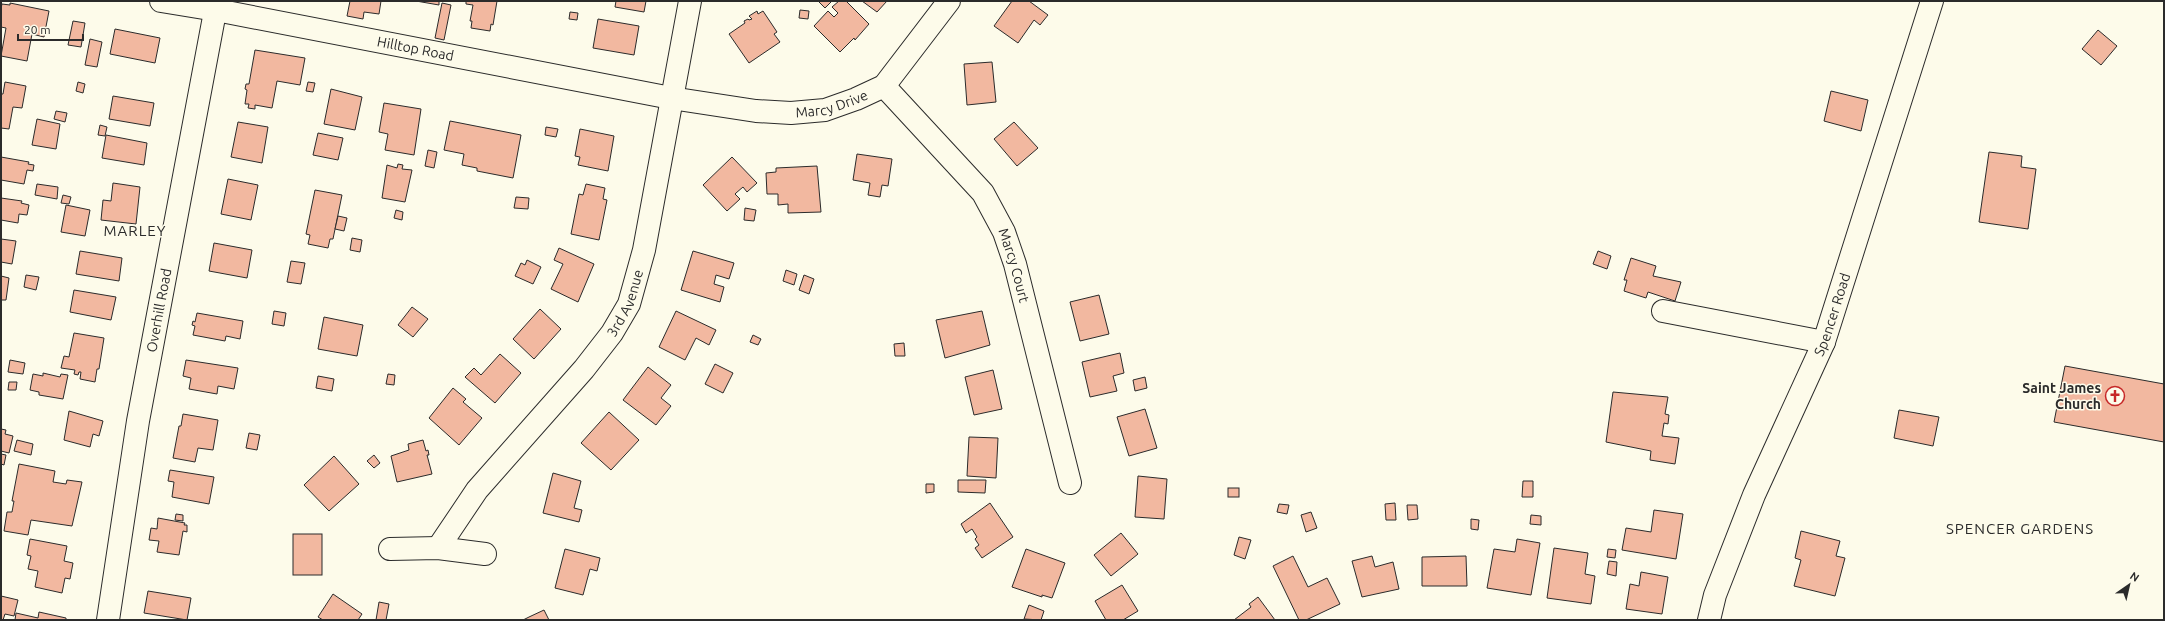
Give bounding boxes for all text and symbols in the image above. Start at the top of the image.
scale bar [18,16,83,42]
text: 20 m [24,23,51,36]
street label: Hilltop Road [376,33,455,64]
street label: Marcy Drive [795,87,870,121]
district label: MARLEY [104,222,166,239]
street label: Marcy Court [995,226,1033,305]
street label: Overhill Road [143,267,175,353]
street label: 3rd Avenue [604,268,646,340]
street label: Spencer Road [1811,271,1853,358]
place label: Saint James Church [2022,380,2101,412]
church icon: Saint James Church [2104,385,2126,407]
district label: SPENCER GARDENS [1946,520,2094,537]
north arrow [2109,565,2149,605]
text: N [2128,569,2141,584]

